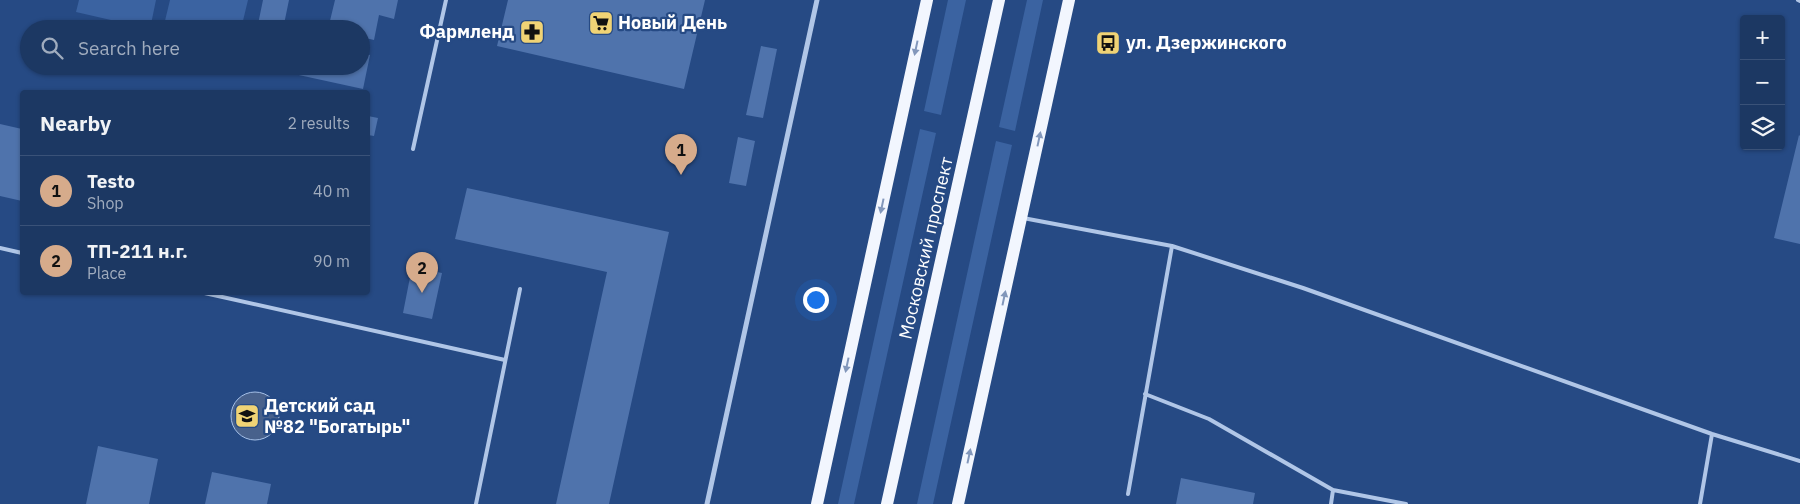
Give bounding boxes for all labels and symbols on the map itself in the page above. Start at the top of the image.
supermarket icon: Новый День [588,10,614,36]
place label: Новый День [618,11,727,34]
pharmacy icon: Фармленд [519,19,545,45]
place label: Фармленд [420,20,514,43]
bus stop icon: ул. Дзержинского [1095,30,1121,56]
place label: ул. Дзержинского [1126,31,1287,54]
one-way arrow [912,40,920,55]
one-way arrow [1035,131,1043,147]
pin: 1 [665,134,697,175]
street label: Московский проспект [893,154,958,341]
one-way arrow [878,199,886,214]
pin: 2 [406,252,438,293]
your location [803,287,829,313]
one-way arrow [1000,290,1008,305]
one-way arrow [843,358,851,373]
place label: Детский сад №82 "Богатырь" [264,394,410,438]
school or university icon: Детский сад №82 "Богатырь" [234,403,260,429]
one-way arrow [965,449,973,464]

